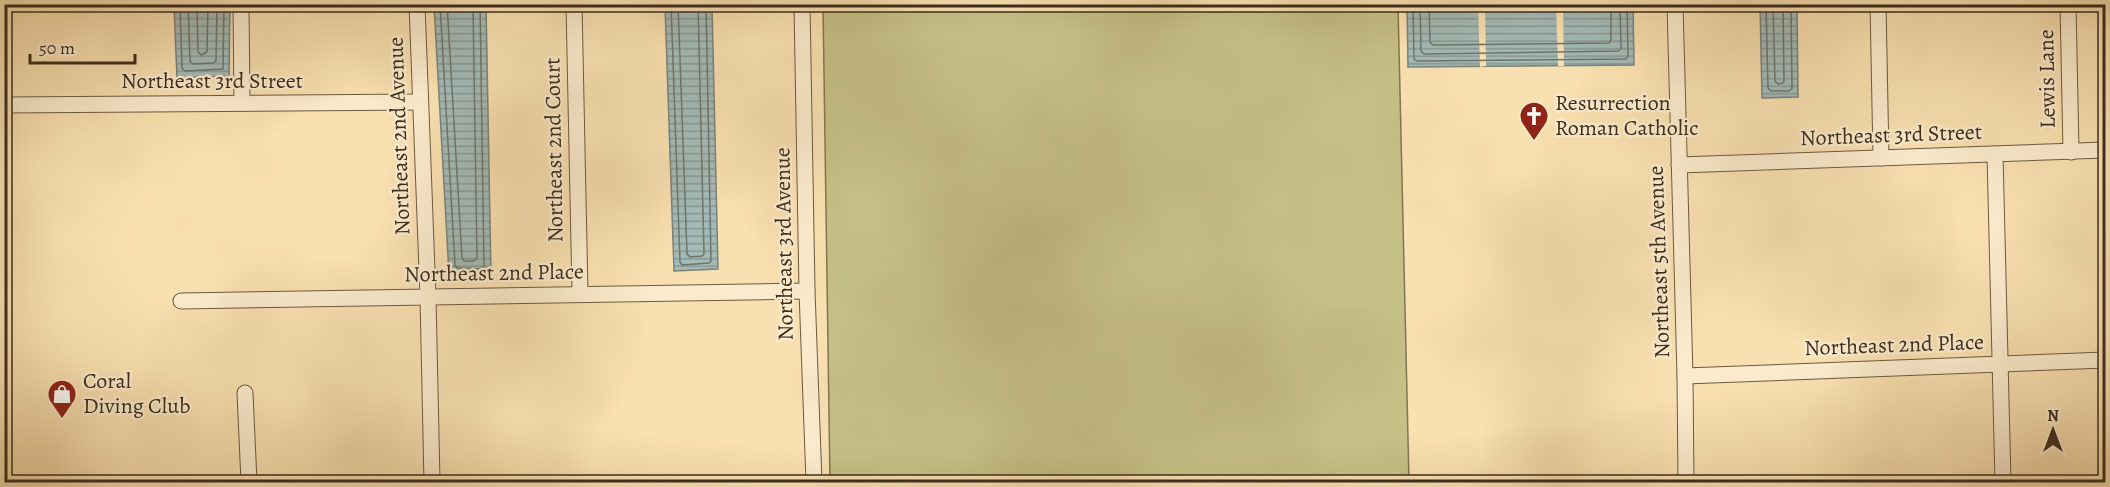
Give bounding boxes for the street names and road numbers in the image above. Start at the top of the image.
street label: Lewis Lane [2031,29,2063,129]
street label: Northeast 2nd Avenue [381,36,417,236]
street label: Northeast 2nd Court [537,57,571,243]
street label: Northeast 3rd Street [121,66,303,96]
street label: Northeast 3rd Street [1800,117,1982,153]
street label: Northeast 3rd Avenue [767,147,801,341]
street label: Northeast 5th Avenue [1641,165,1677,359]
street label: Northeast 2nd Place [404,256,584,290]
street label: Northeast 2nd Place [1804,327,1984,363]

